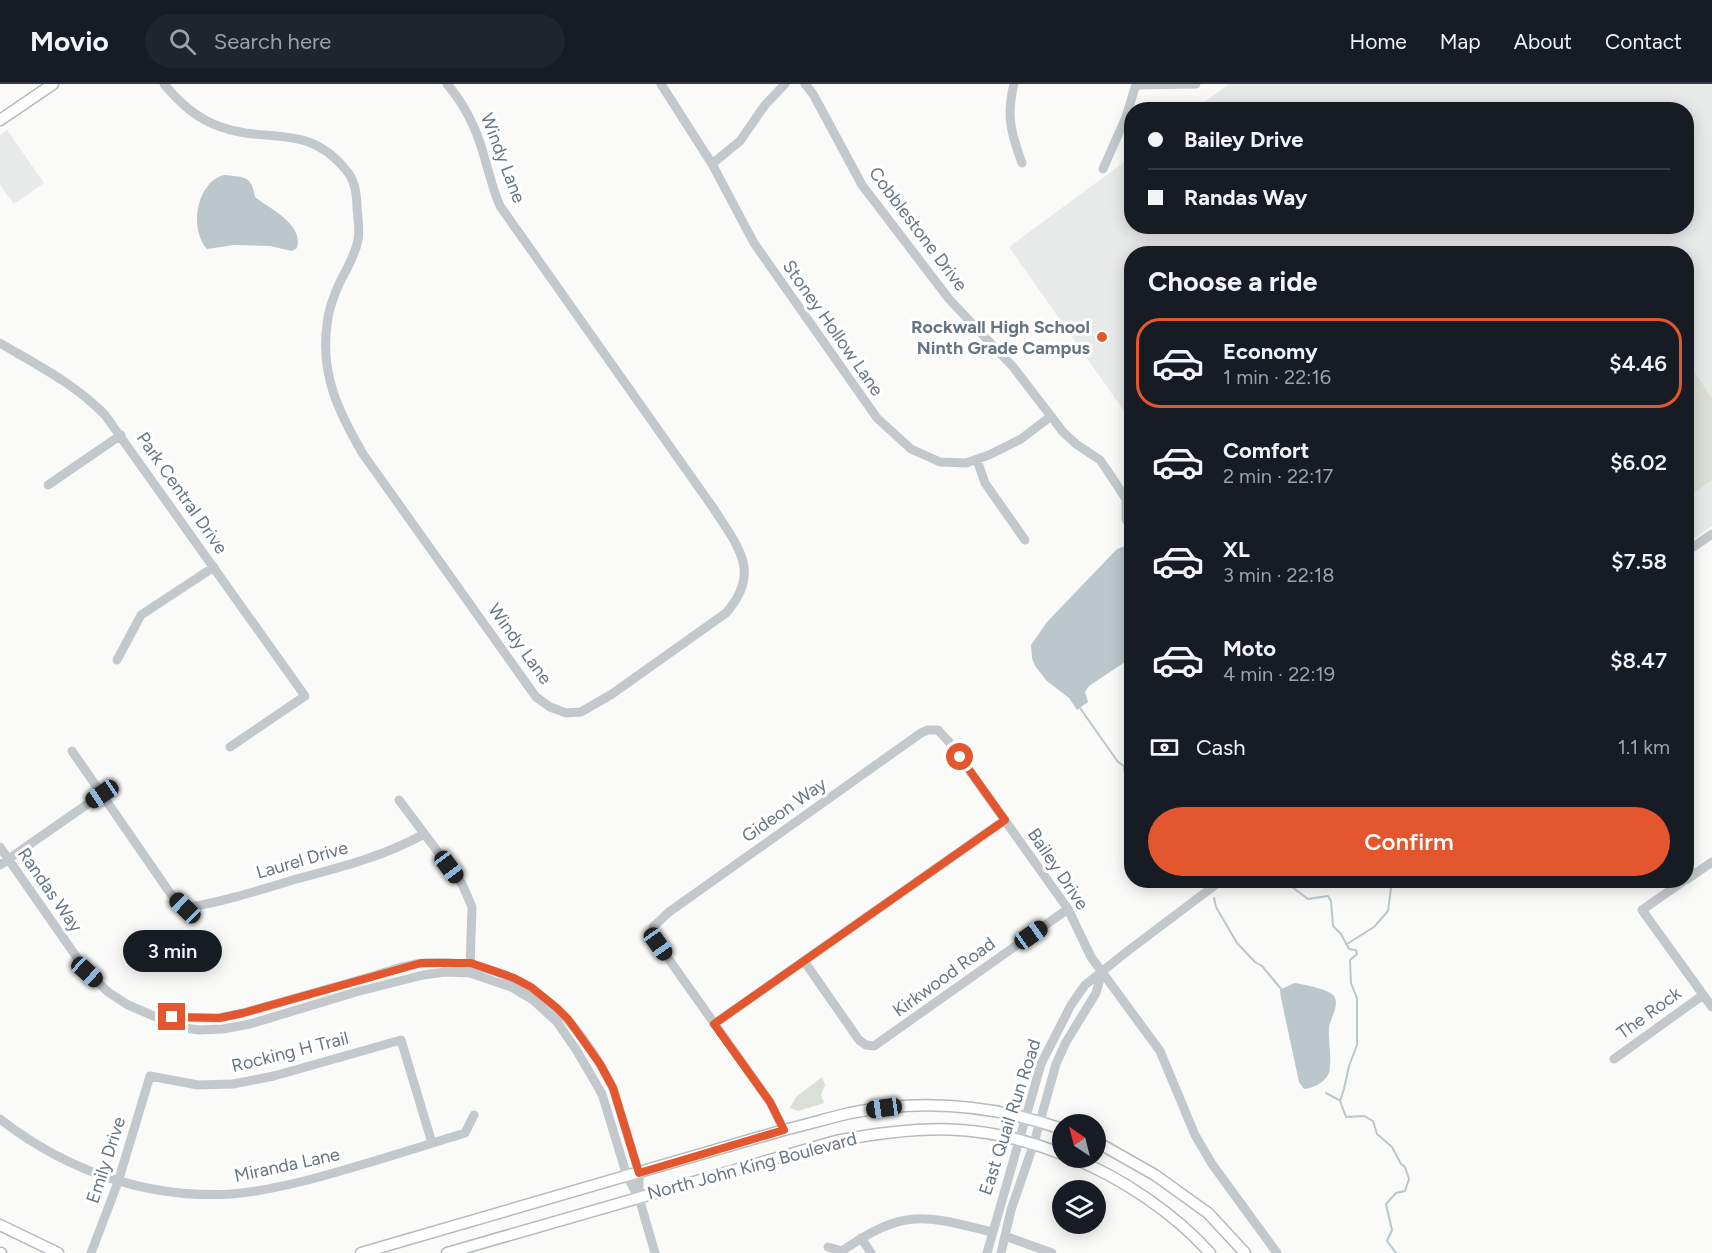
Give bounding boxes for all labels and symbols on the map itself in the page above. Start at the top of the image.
street label: Windy Lane [476,110,530,206]
street label: Cobblestone Drive [864,163,972,296]
street label: Stoney Hollow Lane [778,256,888,400]
place label: Rockwall High School Ninth Grade Campus [911,316,1091,359]
marker: Rockwall High School Ninth Grade Campus [1095,330,1109,344]
street label: Park Central Drive [132,428,232,558]
street label: Windy Lane [483,599,557,689]
route start [946,743,973,770]
street label: Gideon Way [737,773,831,847]
car [82,776,122,812]
street label: Bailey Drive [1023,824,1093,914]
street label: Laurel Drive [254,836,351,884]
street label: Randas Way [13,844,87,937]
car [431,847,467,887]
car [166,889,204,927]
car [1011,917,1051,953]
car [640,924,676,964]
callout: 3 min [122,930,222,972]
street label: Kirkwood Road [889,932,999,1022]
car [68,953,106,991]
street label: The Rock [1612,982,1686,1044]
route end [158,1003,185,1030]
street label: Rocking H Trail [229,1027,351,1077]
street label: East Quail Run Road [974,1036,1046,1198]
car [865,1097,903,1119]
street label: Emily Drive [82,1114,130,1206]
north arrow [1052,1114,1106,1168]
street label: North John King Boulevard [645,1127,859,1205]
street label: Miranda Lane [232,1143,342,1187]

